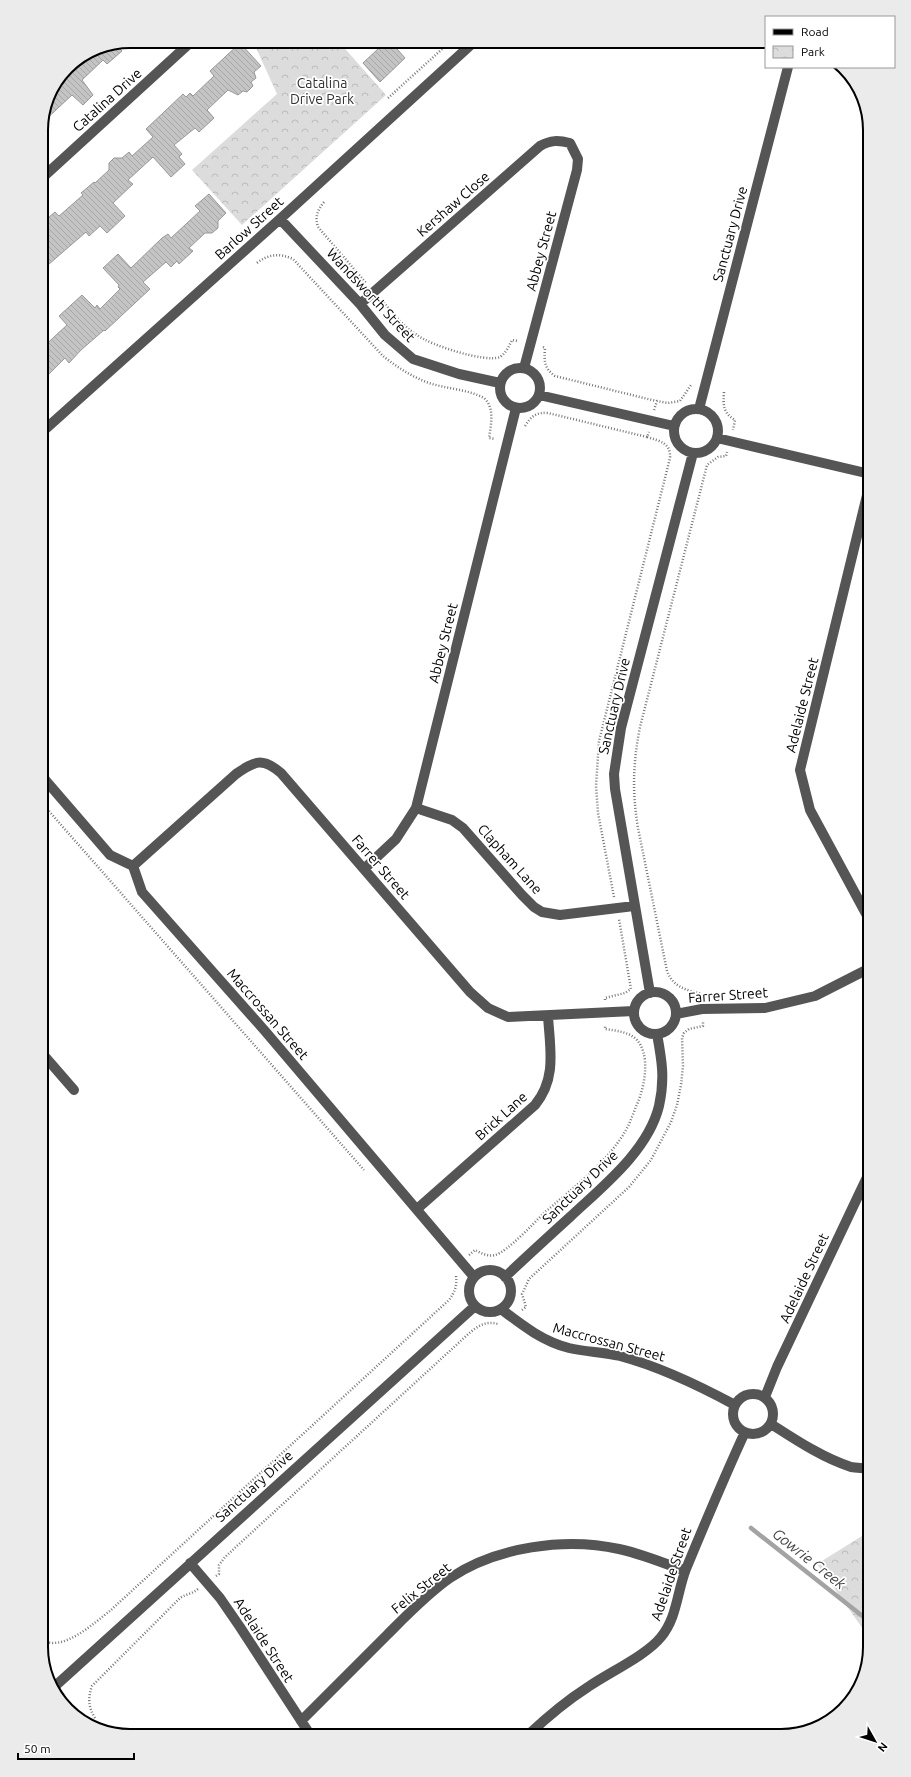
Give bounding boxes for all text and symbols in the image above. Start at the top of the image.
legend [765,16,895,68]
text: Road [801,25,829,38]
text: Park [801,45,825,58]
street label: Catalina Drive [69,65,145,135]
park label: Catalina Drive Park [290,75,354,107]
street label: Kershaw Close [413,168,493,240]
street label: Sanctuary Drive [710,184,750,284]
street label: Barlow Street [212,193,287,263]
street label: Abbey Street [523,209,560,293]
street label: Wandsworth Street [323,245,419,346]
street label: Abbey Street [425,601,461,685]
street label: Adelaide Street [782,655,822,754]
street label: Sanctuary Drive [595,656,633,756]
street label: Clapham Lane [475,821,545,897]
street label: Farrer Street [349,832,414,903]
street label: Maccrossan Street [224,965,312,1063]
street label: Farrer Street [688,984,769,1006]
street label: Brick Lane [472,1088,530,1144]
street label: Sanctuary Drive [539,1147,621,1227]
street label: Adelaide Street [776,1230,832,1326]
street label: Maccrossan Street [551,1319,667,1365]
street label: Sanctuary Drive [212,1447,296,1525]
street label: Adelaide Street [648,1525,695,1623]
water label: Gowrie Creek [769,1525,849,1593]
street label: Felix Street [388,1559,454,1617]
street label: Adelaide Street [231,1595,298,1686]
north arrow [855,1721,895,1761]
scale bar [18,1735,134,1761]
text: N [876,1740,890,1754]
text: 50 m [24,1742,51,1755]

